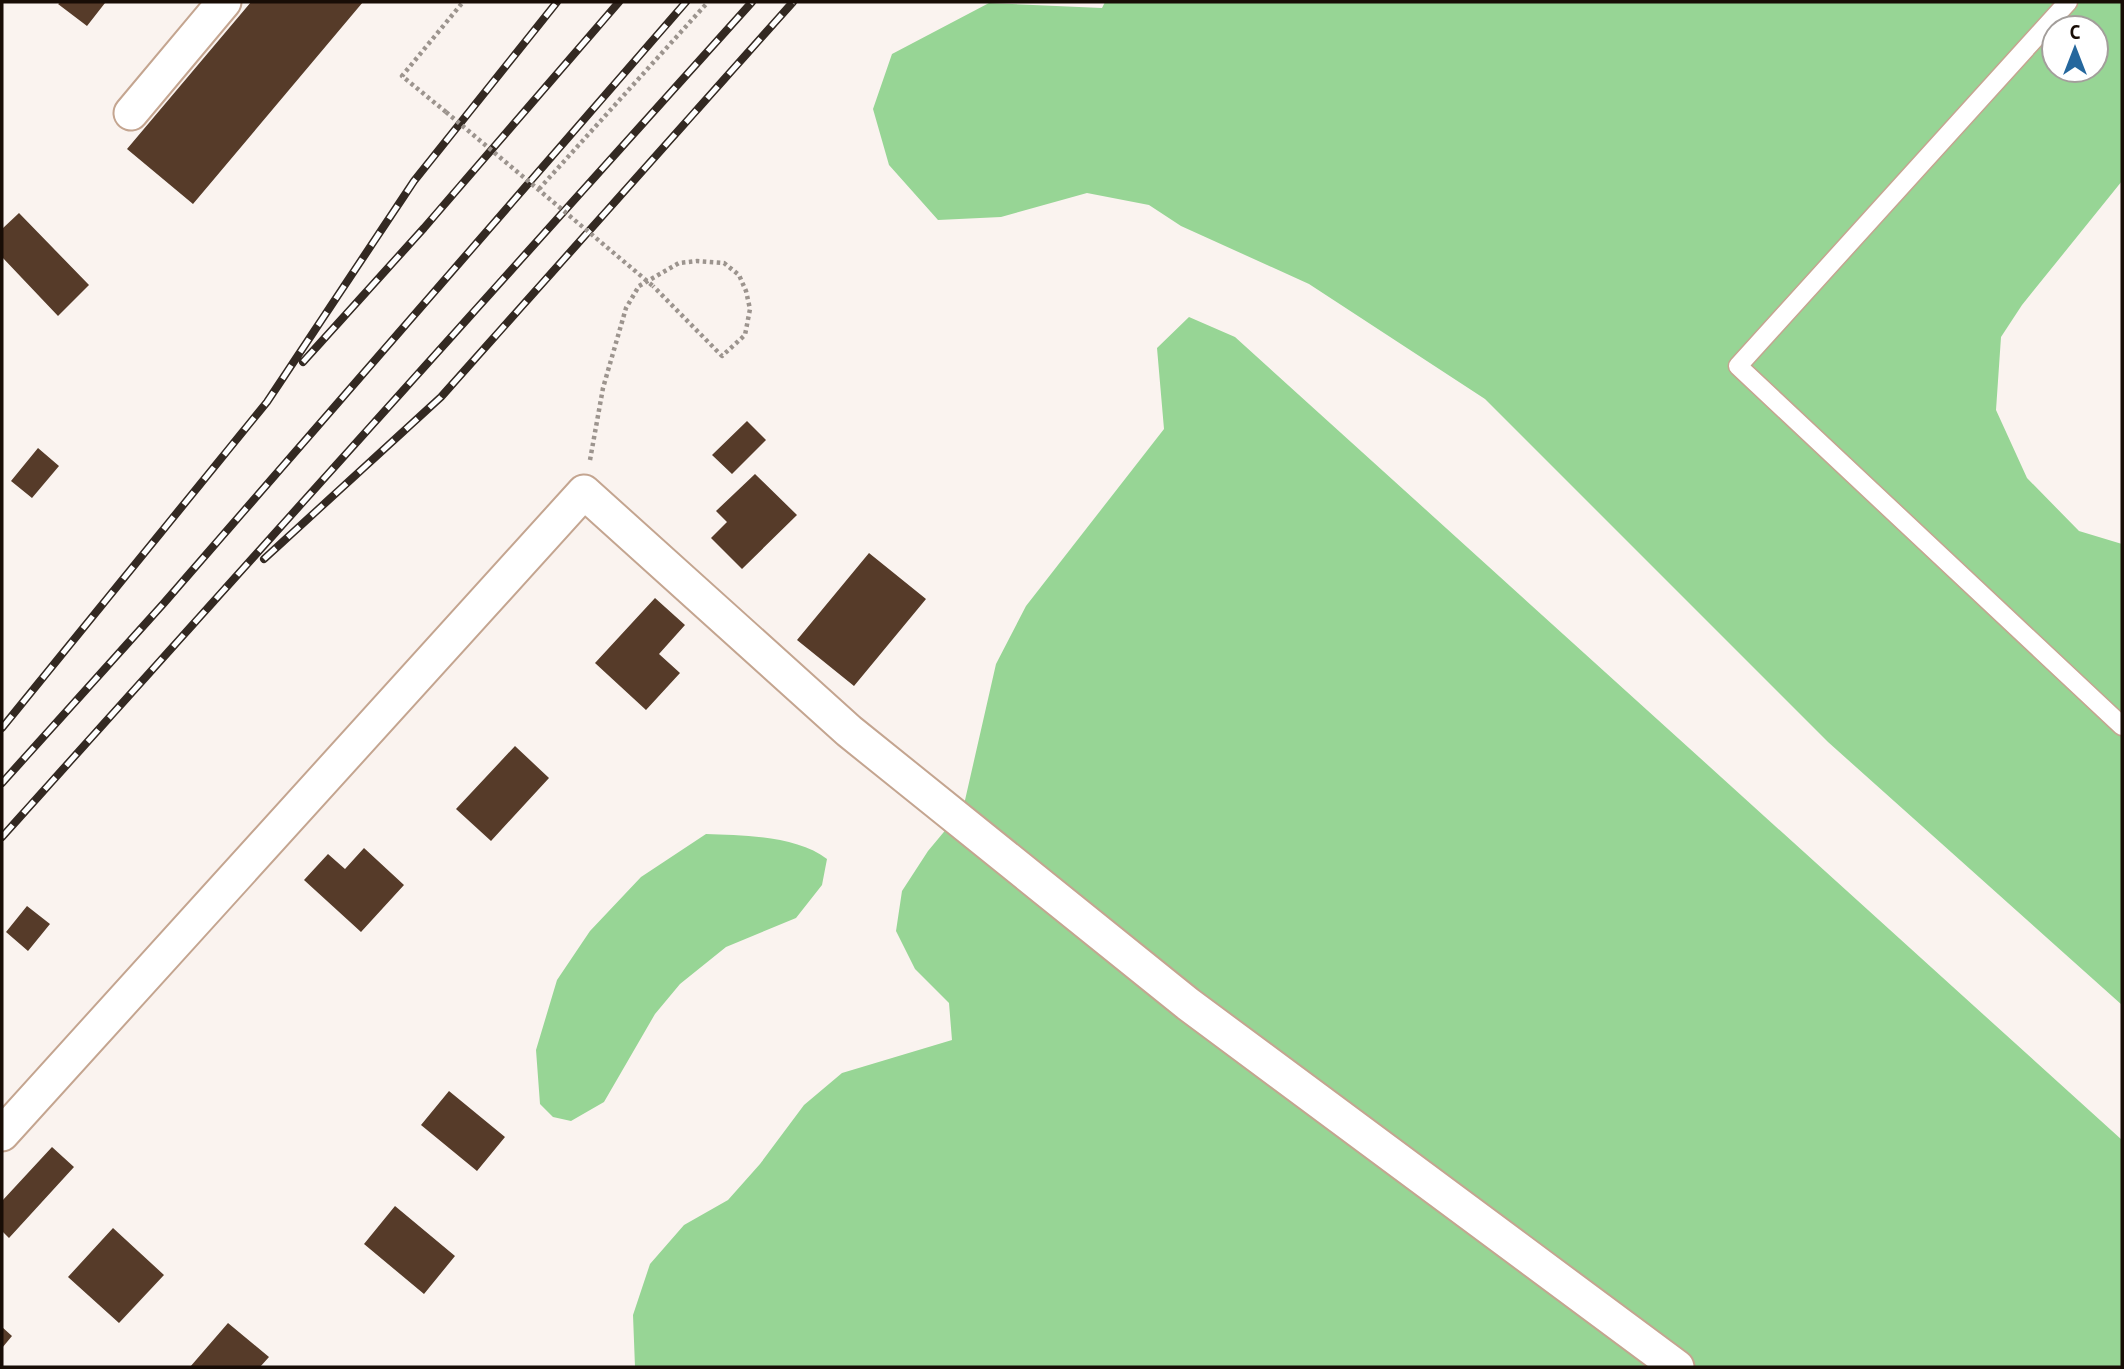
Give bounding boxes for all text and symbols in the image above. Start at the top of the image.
north arrow [2040,14,2110,84]
text: С [2070,20,2081,44]

